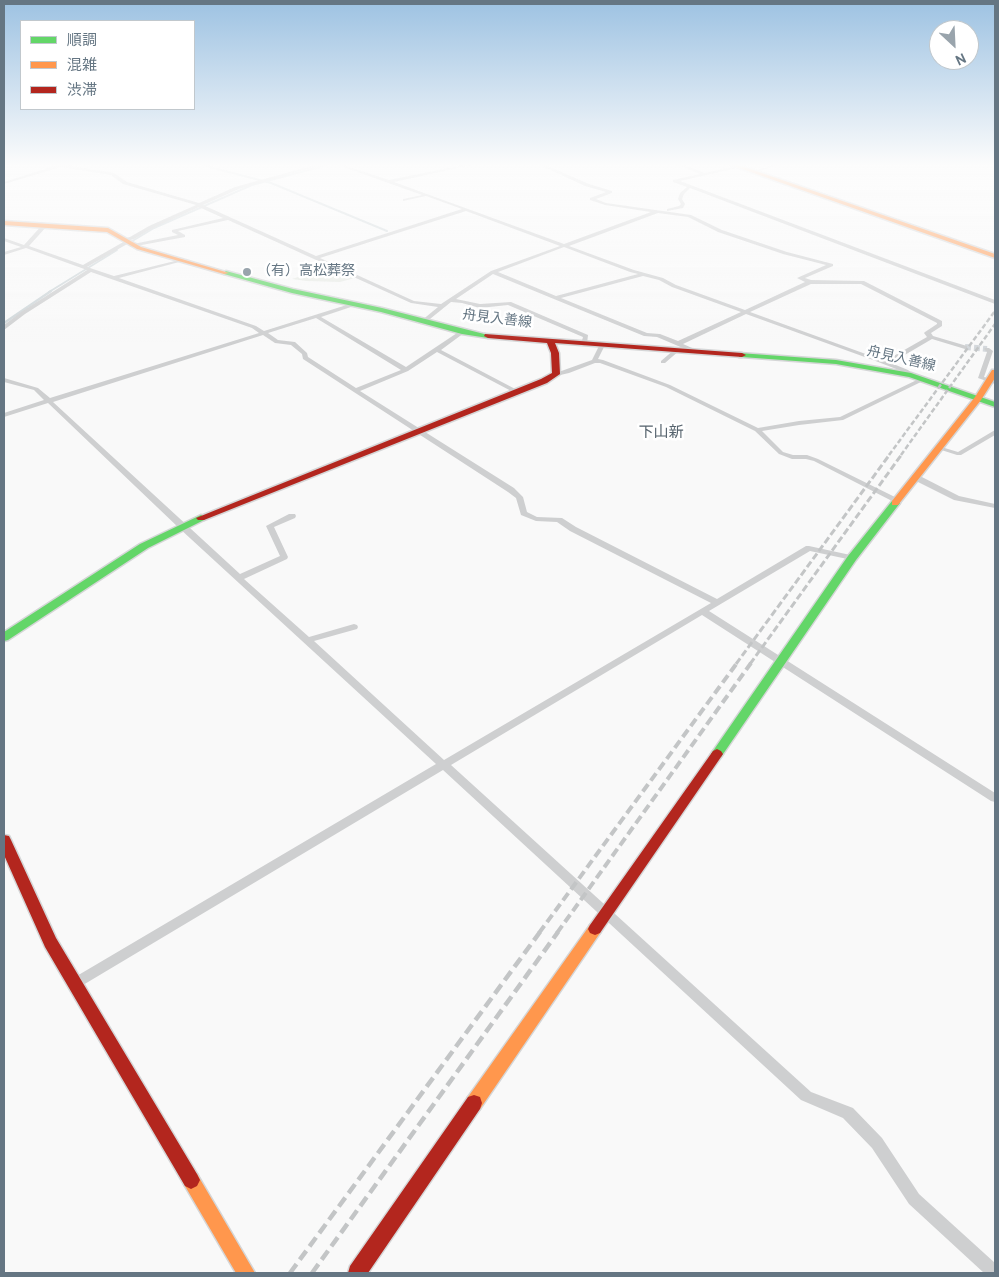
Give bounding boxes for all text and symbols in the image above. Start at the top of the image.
legend [20,20,195,110]
north arrow [929,20,979,70]
text: 順調 [67,32,97,51]
text: N [952,48,968,68]
text: 混雑 [67,57,97,76]
text: 渋滞 [67,82,97,101]
place label: （有）高松葬祭 [257,264,355,280]
marker: （有）高松葬祭 [241,266,253,278]
street label: 舟見入善線 [461,307,533,333]
street label: 舟見入善線 [865,344,937,376]
district label: 下山新 [639,425,683,443]

